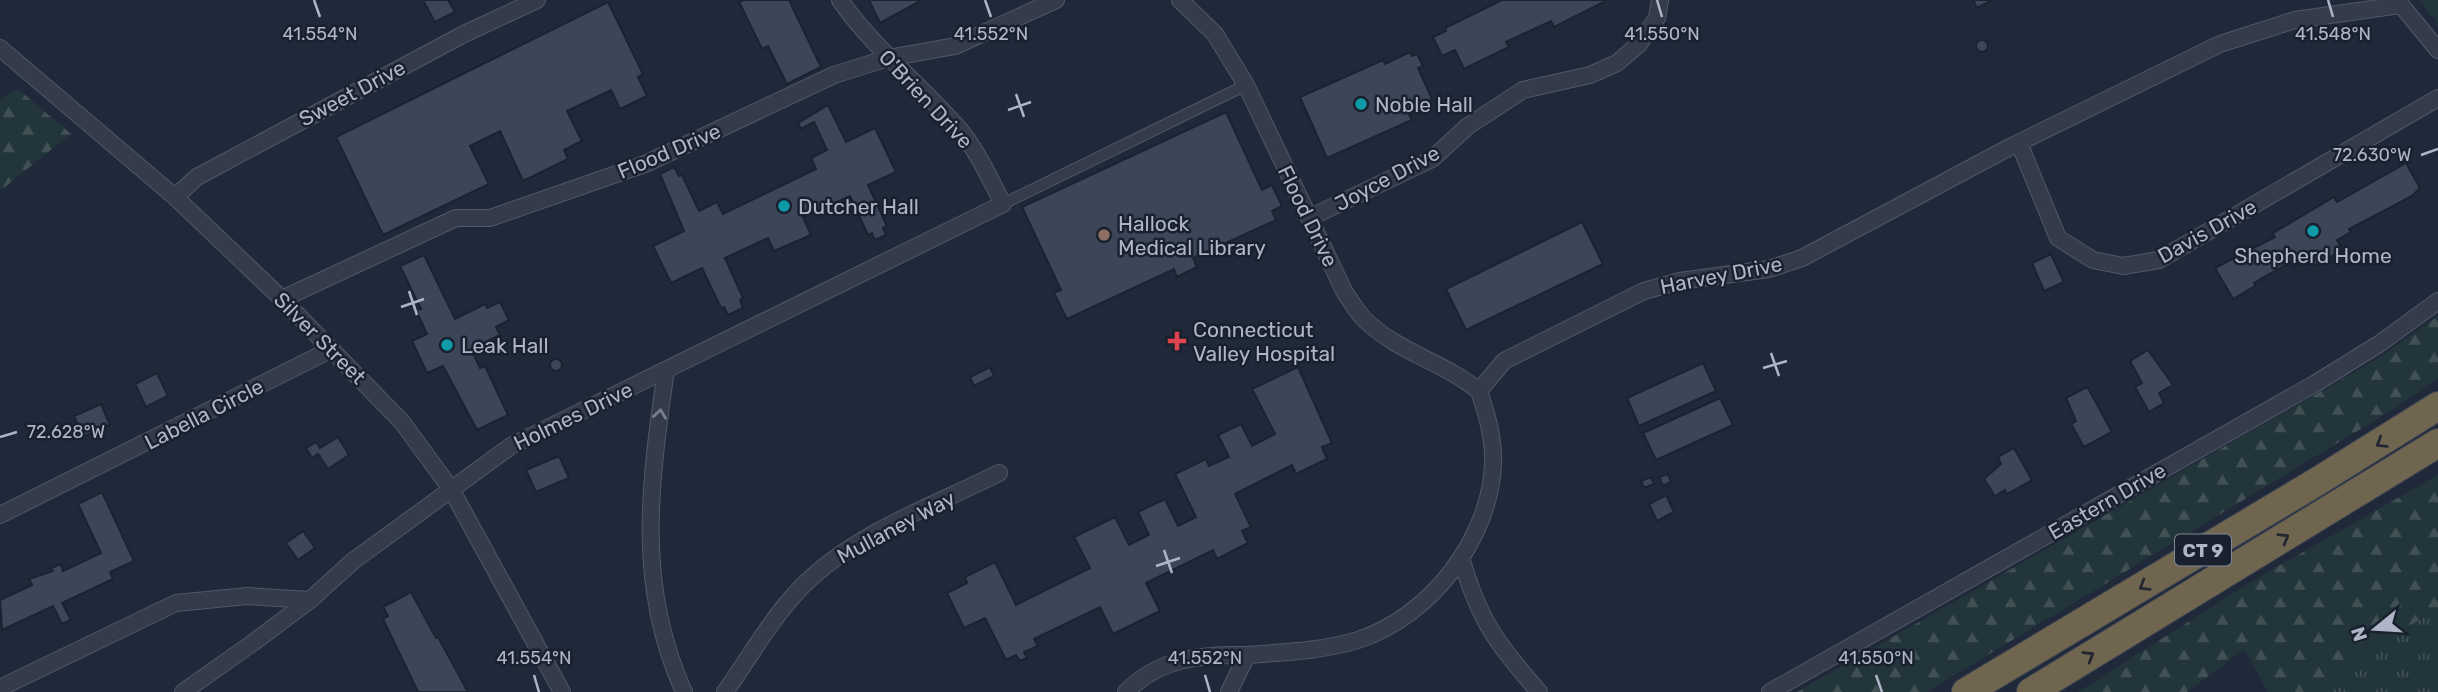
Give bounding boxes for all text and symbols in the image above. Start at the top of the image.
text: 41.554°N [282,23,358,45]
text: 41.552°N [954,23,1028,45]
text: 41.550°N [1624,23,1700,45]
text: 41.548°N [2295,23,2371,45]
street label: O'Brien Drive [874,44,978,154]
street label: Sweet Drive [294,55,410,131]
place label: Noble Hall [1375,92,1473,117]
marker: Noble Hall [1353,96,1369,112]
street label: Flood Drive [614,118,724,184]
street label: Joyce Drive [1330,140,1444,216]
text: 72.630°W [2333,144,2411,166]
street label: Flood Drive [1273,161,1343,271]
place label: Dutcher Hall [798,194,919,219]
street label: Davis Drive [2153,194,2261,268]
marker: Dutcher Hall [776,198,792,214]
place label: Hallock Medical Library [1118,211,1266,260]
marker: Shepherd Home [2305,223,2321,239]
marker: Hallock Medical Library [1096,227,1112,243]
place label: Shepherd Home [2234,243,2392,268]
street label: Harvey Drive [1658,251,1784,299]
street label: Silver Street [269,287,371,389]
place label: Connecticut Valley Hospital [1193,317,1335,366]
marker: Connecticut Valley Hospital [1167,331,1187,351]
place label: Leak Hall [461,333,549,358]
marker: Leak Hall [439,337,455,353]
street label: Labella Circle [140,373,268,455]
street label: Holmes Drive [510,376,636,456]
one-way arrow [652,408,667,420]
text: 72.628°W [27,421,105,443]
one-way arrow [2375,435,2388,448]
street label: Eastern Drive [2044,457,2170,545]
street label: Mullaney Way [833,485,960,569]
road number: CT 9 [2175,534,2231,566]
one-way arrow [2276,534,2289,547]
one-way arrow [2138,577,2151,590]
north arrow [2340,594,2410,664]
text: N [2346,624,2372,644]
text: 41.554°N [496,647,572,669]
text: 41.552°N [1168,647,1242,669]
text: 41.550°N [1838,647,1914,669]
one-way arrow [2082,652,2095,665]

